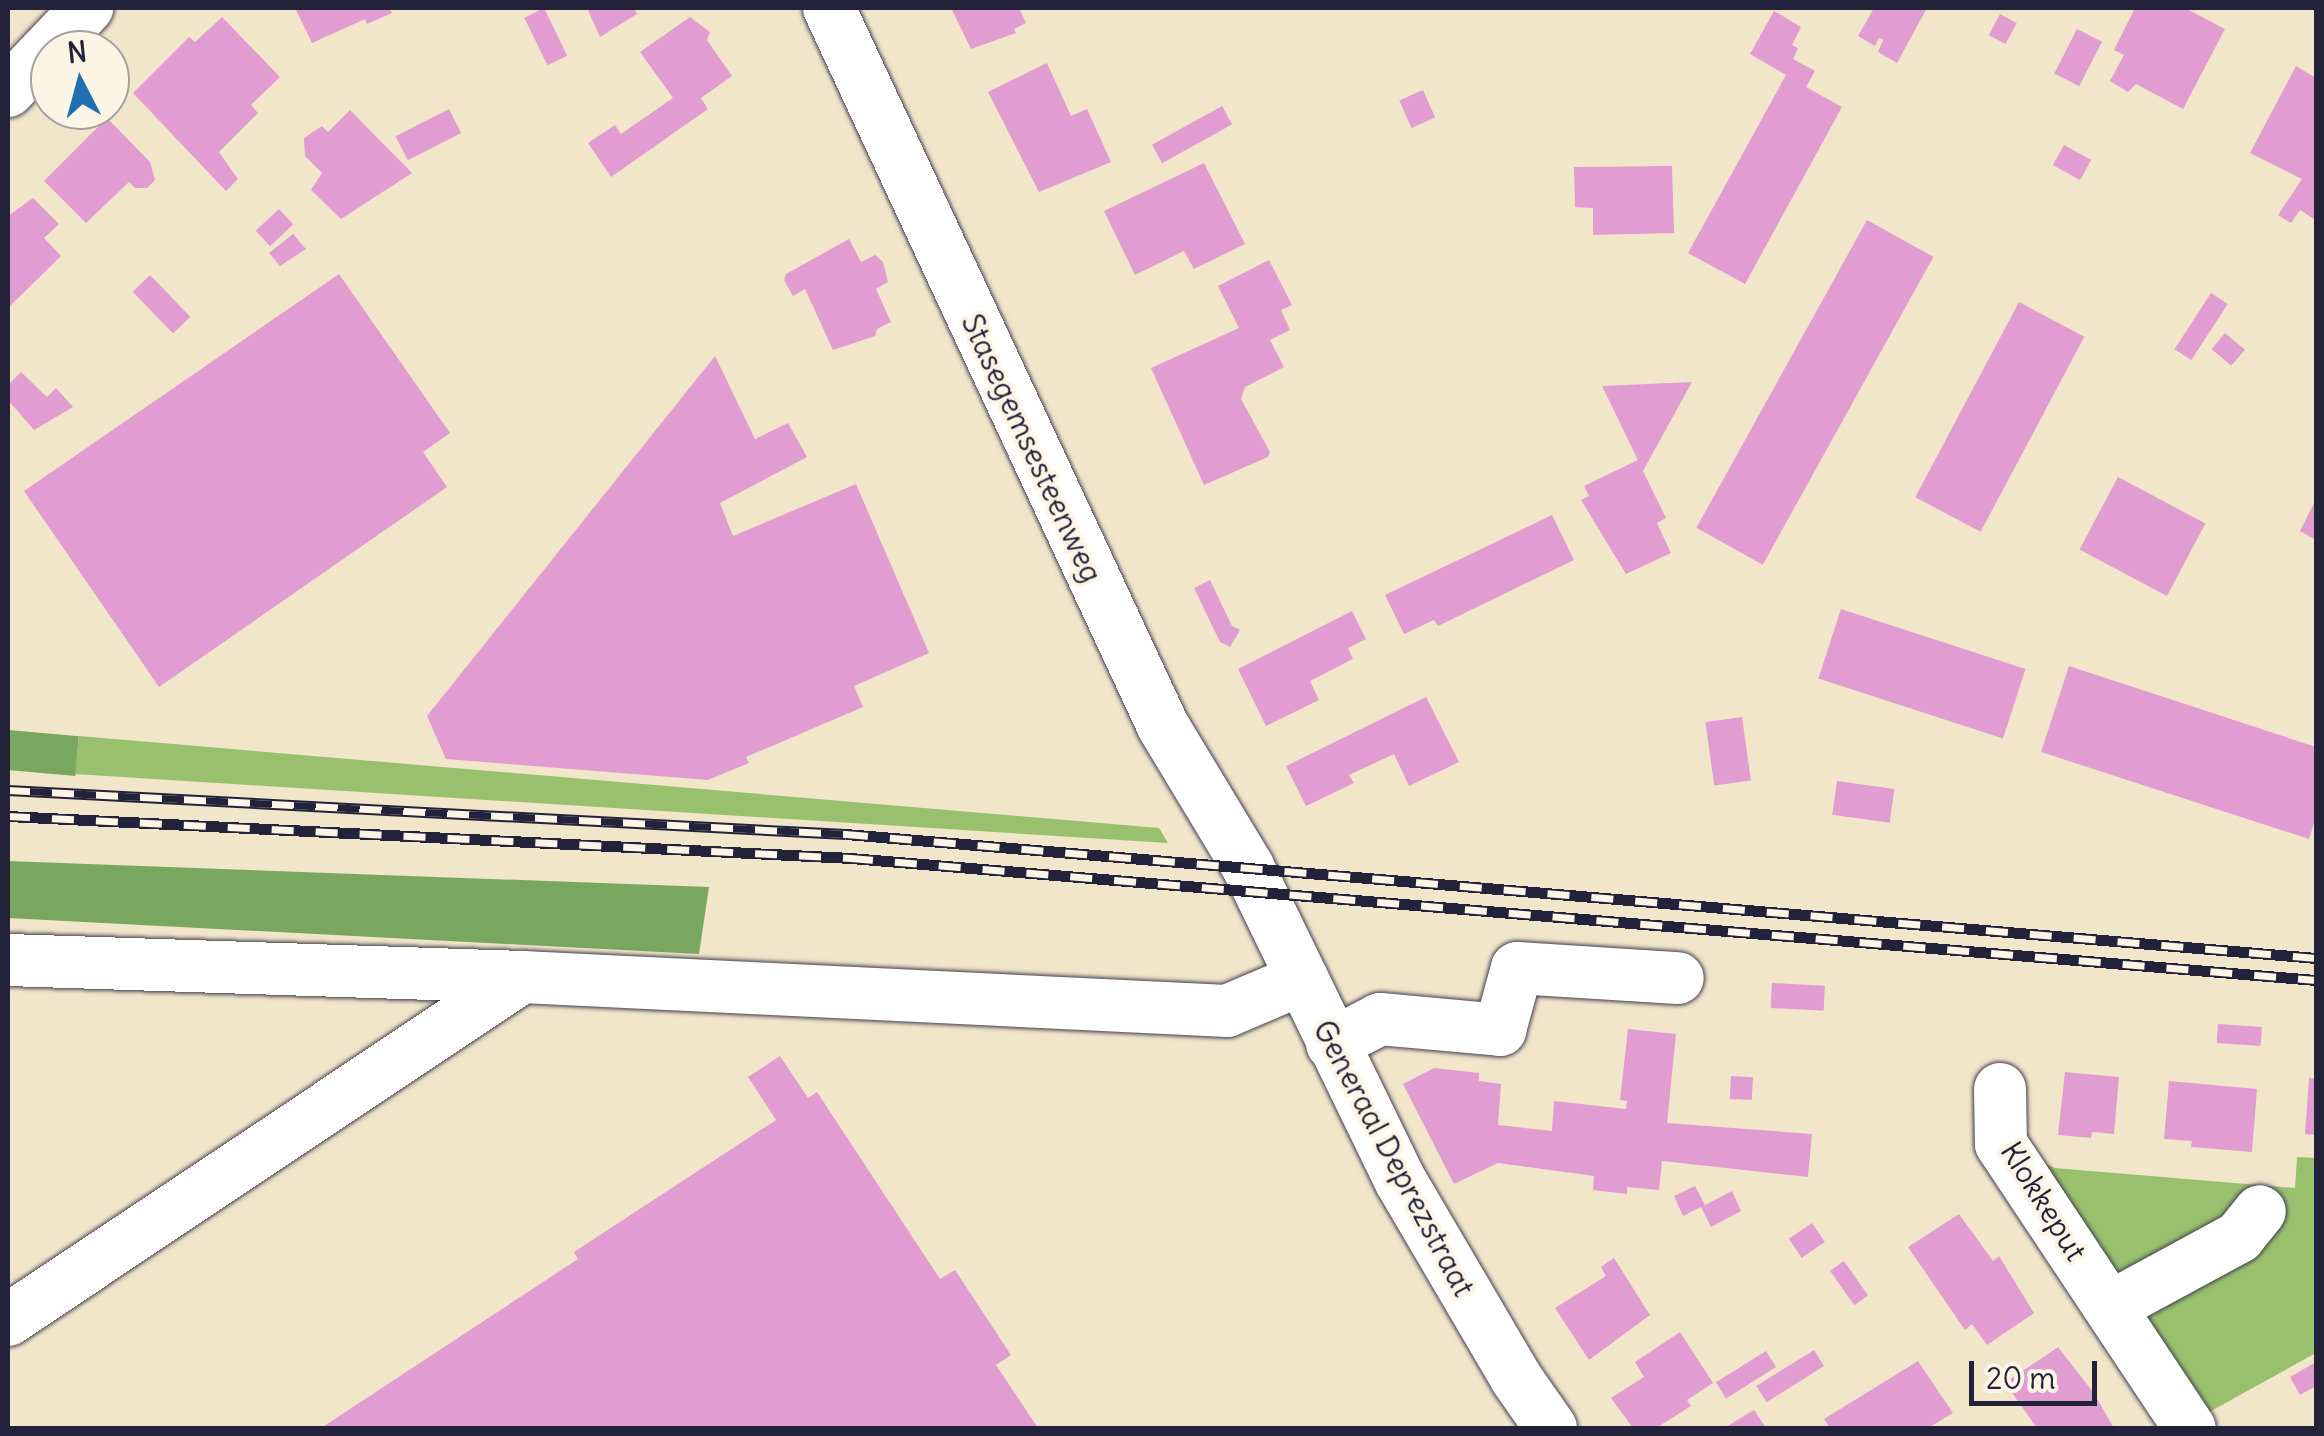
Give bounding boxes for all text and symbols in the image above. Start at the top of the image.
north arrow [30,30,130,130]
text: N [66,33,89,71]
street label: Stasegemsesteenweg [954,308,1110,588]
street label: Generaal Deprezstraat [1306,1014,1482,1302]
street label: Klokkeput [1993,1135,2095,1267]
scale bar [1974,1341,2102,1403]
text: 20 m [1986,1359,2056,1397]

